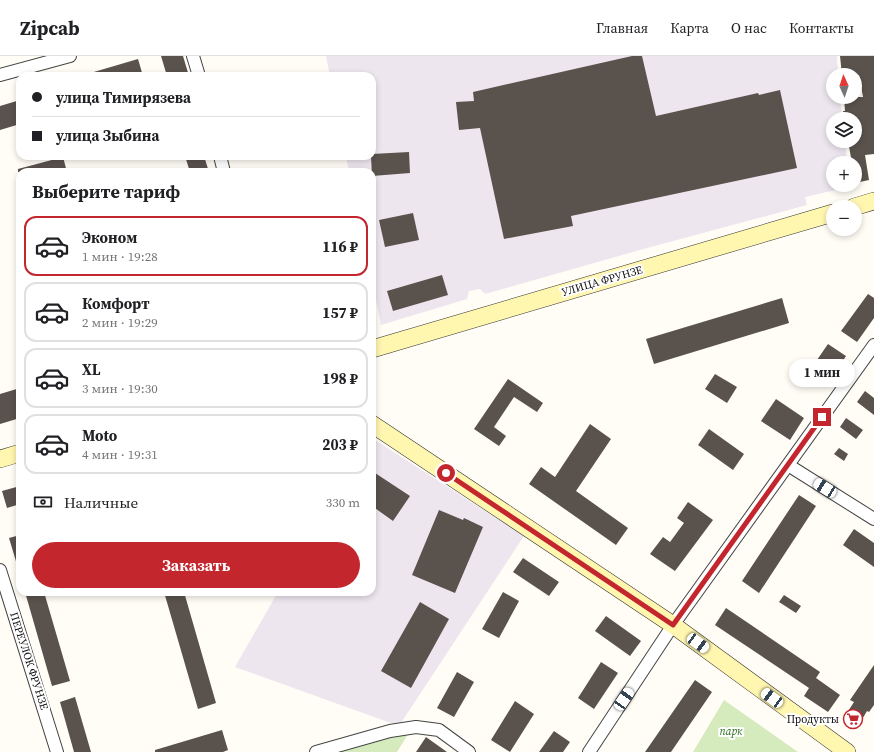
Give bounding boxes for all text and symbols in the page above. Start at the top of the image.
text: Zipcab [20,15,80,41]
text: Главная [596,18,648,38]
text: Карта [670,18,709,38]
text: О нас [731,18,767,38]
text: Контакты [789,18,854,38]
north arrow [826,68,862,104]
map controls [826,68,862,236]
text: улица Тимирязева [56,87,191,108]
button: layers [826,112,862,148]
text: улица Зыбина [56,125,159,146]
button: + [826,156,862,192]
text: Выберите тариф [32,179,180,204]
button: − [826,200,862,236]
text: Эконом [82,227,137,248]
icon: car [34,228,70,264]
text: 116 ₽ [322,236,358,257]
text: 1 мин · 19:28 [82,248,158,265]
street label: УЛИЦА ФРУНЗЕ [560,262,645,300]
text: Комфорт [82,293,150,314]
icon: car [34,294,70,330]
text: 157 ₽ [322,302,358,323]
text: 2 мин · 19:29 [82,314,158,331]
text: XL [82,359,101,380]
callout: 1 мин [789,359,855,387]
icon: car [34,360,70,396]
text: 1 мин [804,364,840,381]
text: 198 ₽ [322,368,358,389]
text: 3 мин · 19:30 [82,380,158,397]
route end [813,408,831,426]
text: Moto [82,425,117,446]
icon: car [34,426,70,462]
text: 203 ₽ [322,434,358,455]
text: 4 мин · 19:31 [82,446,158,463]
route start [437,464,455,482]
car [812,477,838,499]
icon: cash [32,491,54,513]
text: Наличные [64,492,138,513]
text: 330 m [326,494,360,511]
button: Заказать [32,542,360,588]
street label: ПЕРЕУЛОК ФРУНЗЕ [6,610,52,712]
car [685,631,711,655]
car [612,686,636,712]
car [759,686,785,710]
supermarket icon: Продукты [842,708,864,730]
place label: Продукты [787,712,839,727]
park label: парк [720,724,743,739]

